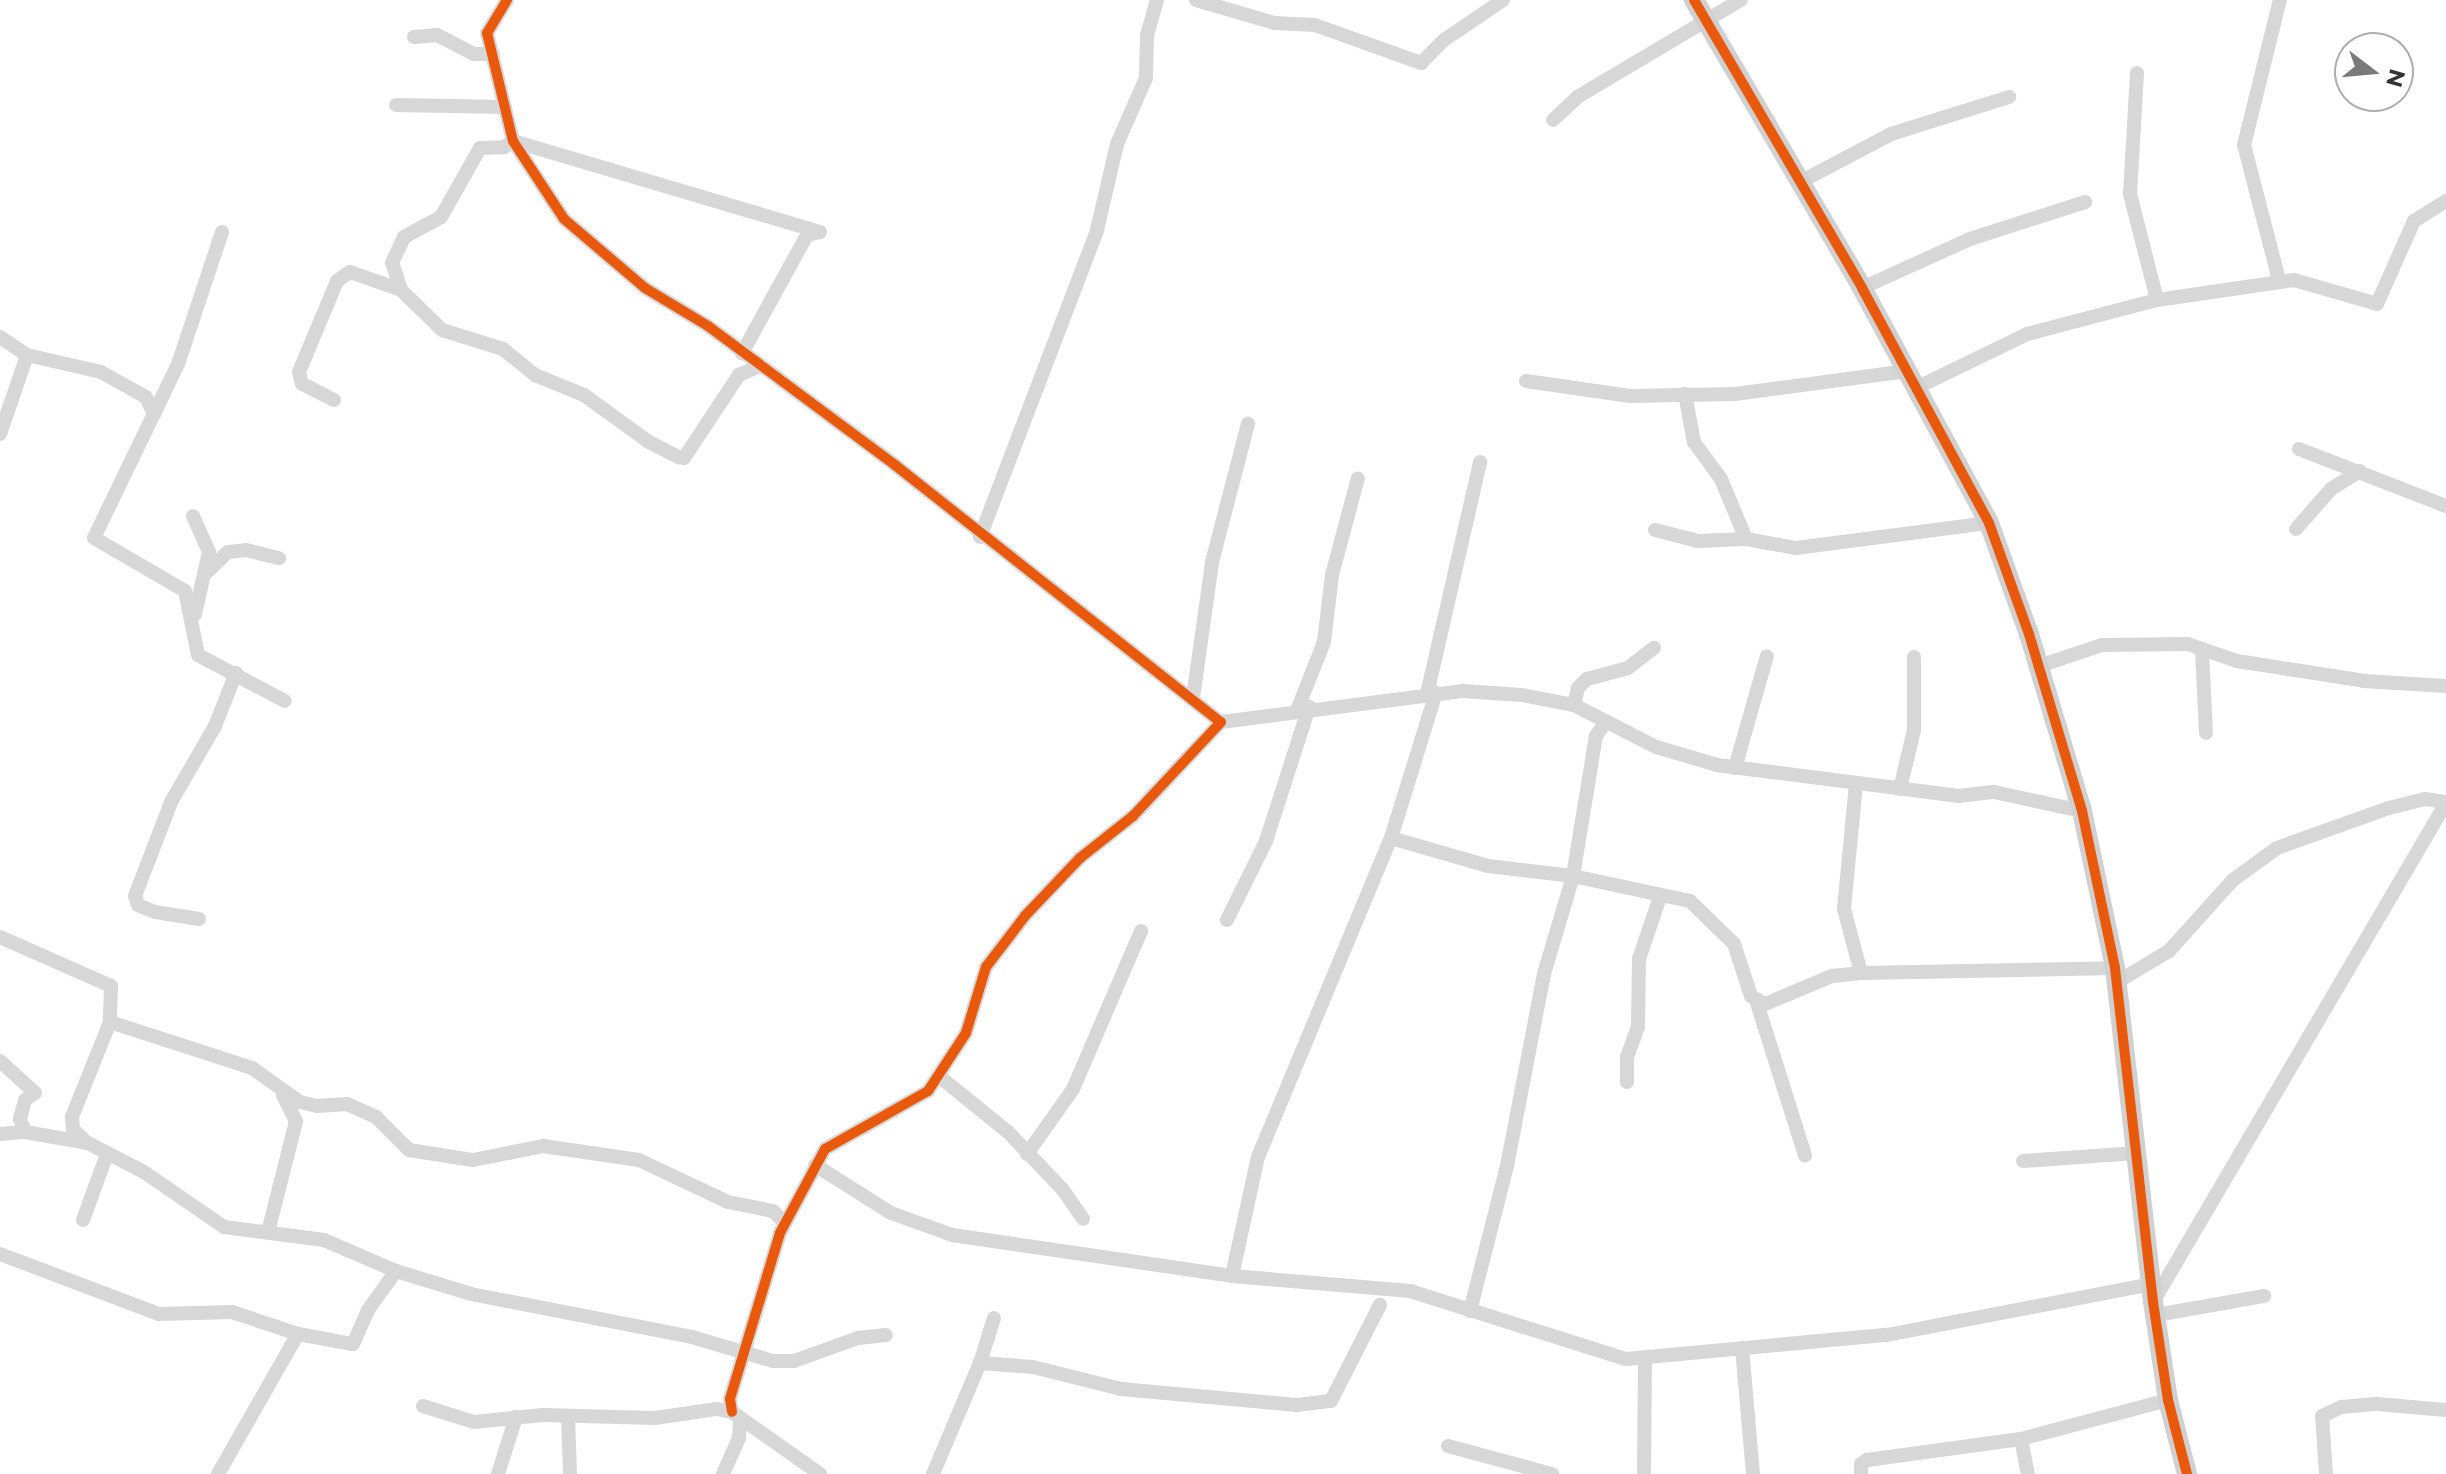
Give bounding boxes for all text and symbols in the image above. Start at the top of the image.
north arrow [2334,32,2414,112]
text: N [2380,66,2411,90]

